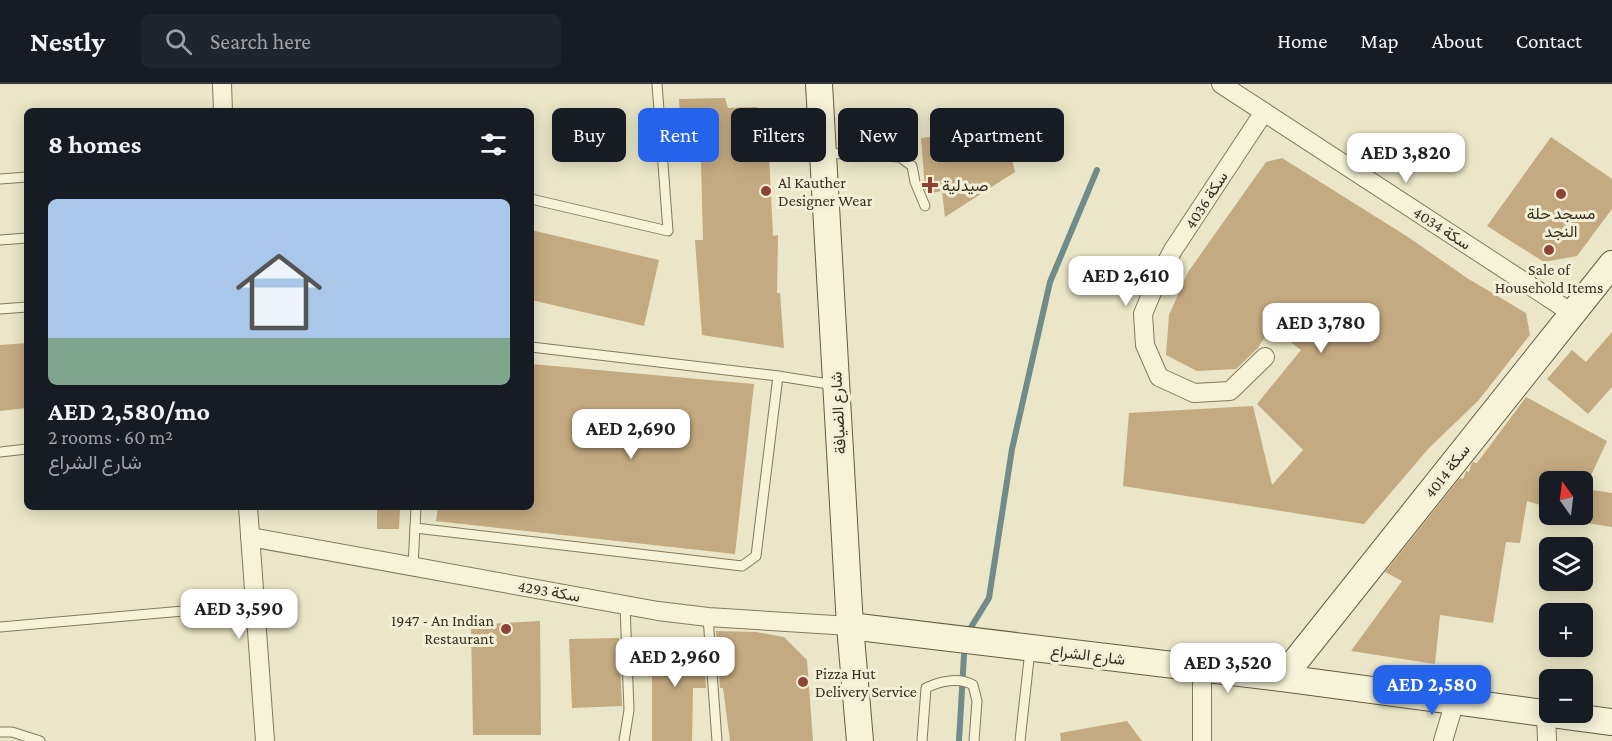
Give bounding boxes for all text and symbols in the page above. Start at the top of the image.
search box [141,14,561,68]
icon: search [162,25,195,58]
text: Nestly [30,26,105,57]
text: Search here [210,29,311,54]
text: Home [1277,29,1327,53]
text: Map [1360,29,1399,53]
text: About [1432,29,1483,53]
text: Contact [1516,29,1582,53]
chip: Buy [552,108,626,162]
chip: Rent [638,108,719,162]
chip: Filters [731,108,826,162]
chip: New [838,108,918,162]
chip: Apartment [930,108,1064,162]
icon: filters [477,128,510,161]
text: 8 homes [48,130,141,159]
pin: AED 3,820 [1337,133,1475,184]
text: AED 3,820 [1361,141,1451,163]
street label: سكة 4036 [1181,168,1231,232]
place label: Al Kauther Designer Wear [778,174,873,210]
place label: صيدلية [942,177,988,195]
marker: صيدلية [923,178,937,192]
marker: Al Kauther Designer Wear [759,184,773,198]
marker: مسجد حلة النجد [1554,187,1568,201]
street label: سكة 4034 [1410,203,1474,253]
place label: مسجد حلة النجد [1527,205,1595,241]
icon: home [225,238,333,346]
marker: Sale of Household Items [1542,243,1556,257]
pin: AED 2,610 [1057,256,1195,307]
place label: Sale of Household Items [1495,261,1603,296]
text: AED 2,610 [1082,264,1170,286]
pin: AED 3,780 [1252,303,1390,354]
text: AED 3,780 [1277,311,1365,333]
street label: شارع الضيافة [827,371,852,455]
text: AED 2,580/mo [48,397,210,426]
pin: AED 2,690 [562,409,700,460]
text: AED 2,690 [586,417,676,439]
text: 2 rooms · 60 m² [48,426,173,448]
street label: سكة 4014 [1421,441,1473,501]
text: شارع الشراع [48,451,142,473]
north arrow [1539,471,1593,525]
map controls [1539,471,1593,723]
button: layers [1539,537,1593,591]
street label: سكة 4293 [516,577,582,605]
pin: AED 3,590 [170,589,308,640]
text: AED 3,590 [195,597,283,619]
button: + [1539,603,1593,657]
place label: 1947 - An Indian Restaurant [391,612,495,647]
marker: 1947 - An Indian Restaurant [499,622,513,636]
pin: AED 2,960 [606,637,744,688]
street label: شارع الشراع [1049,642,1126,671]
pin: AED 3,520 [1159,643,1297,694]
text: AED 2,960 [630,645,720,667]
text: AED 3,520 [1184,651,1272,673]
place label: Pizza Hut Delivery Service [815,665,917,701]
pin: AED 2,580 [1363,665,1501,716]
button: − [1539,669,1593,723]
text: AED 2,580 [1387,673,1477,695]
marker: Pizza Hut Delivery Service [796,675,810,689]

